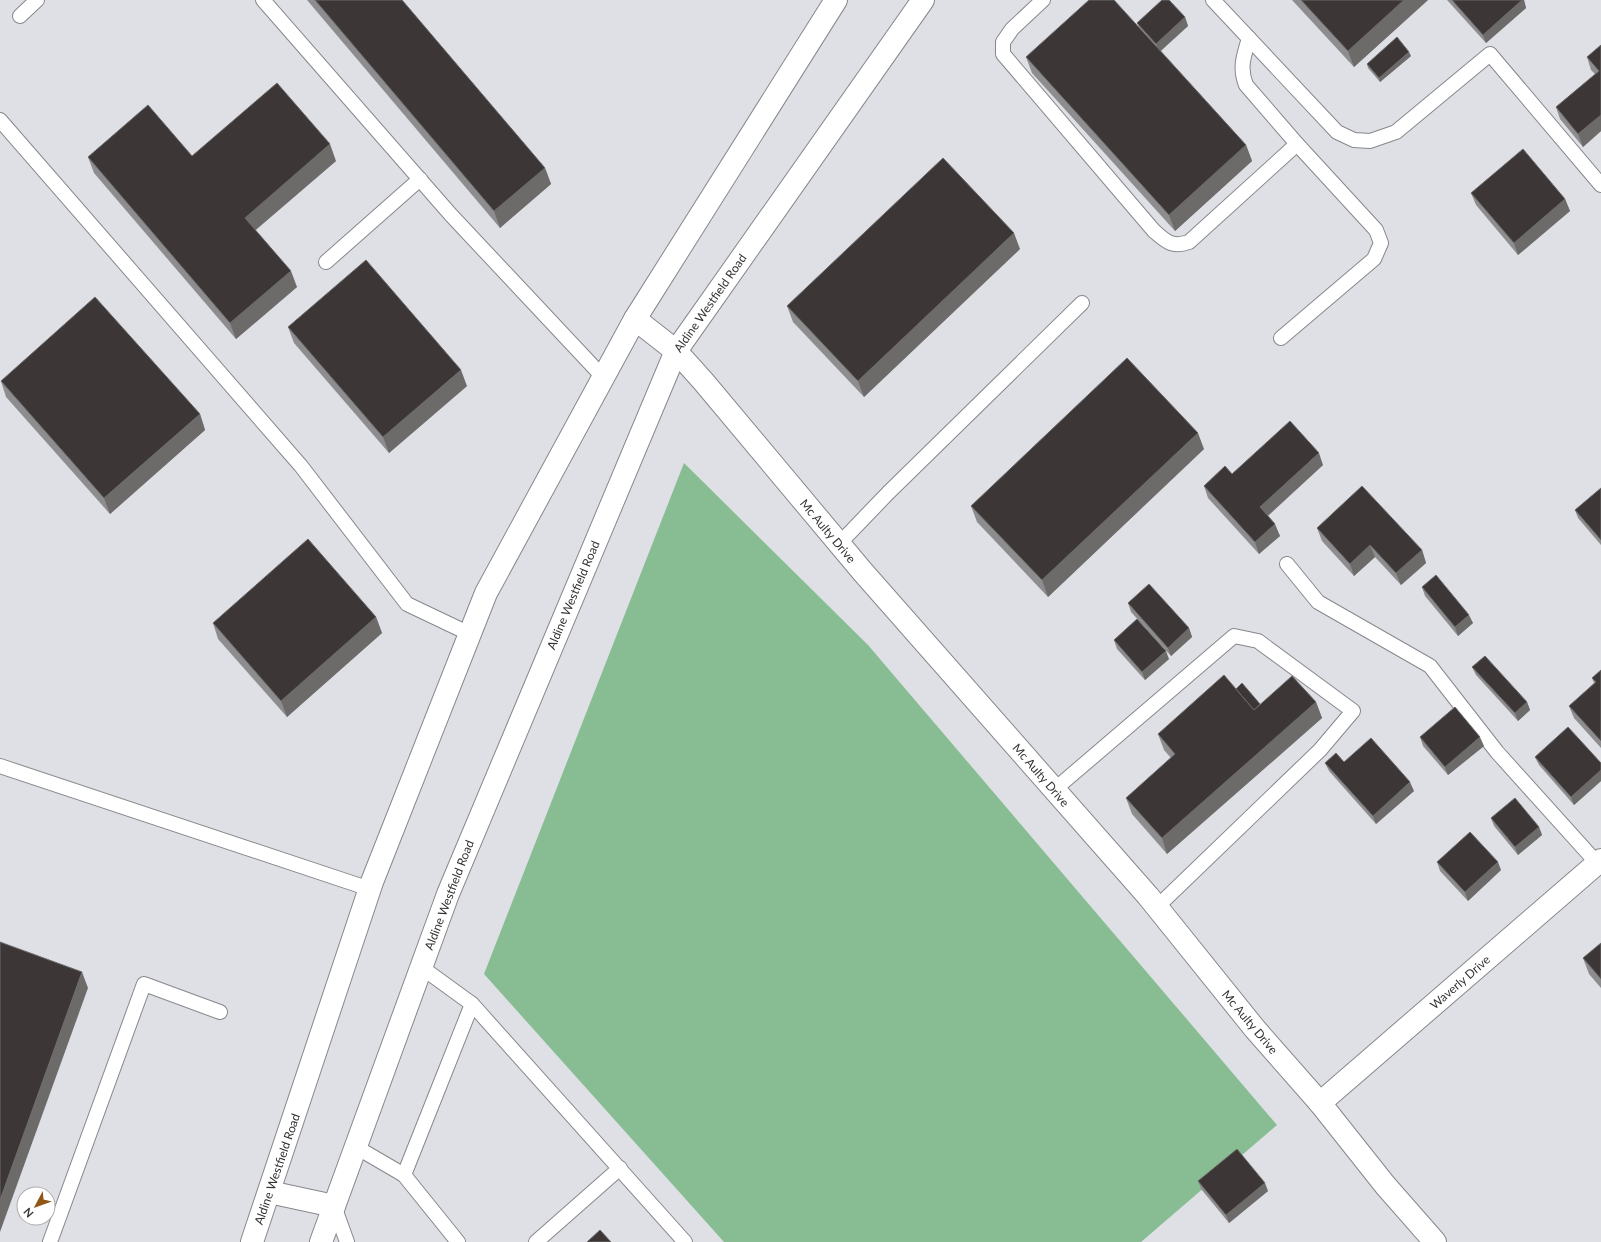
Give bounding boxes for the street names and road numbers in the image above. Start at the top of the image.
street label: Aldine Westfield Road [670,251,750,355]
street label: Mc Aulty Drive [797,496,859,566]
street label: Aldine Westfield Road [543,538,603,652]
street label: Mc Aulty Drive [1010,740,1072,810]
street label: Aldine Westfield Road [421,838,477,952]
street label: Waverly Drive [1427,952,1493,1012]
street label: Mc Aulty Drive [1219,987,1281,1057]
street label: Aldine Westfield Road [251,1111,303,1227]

